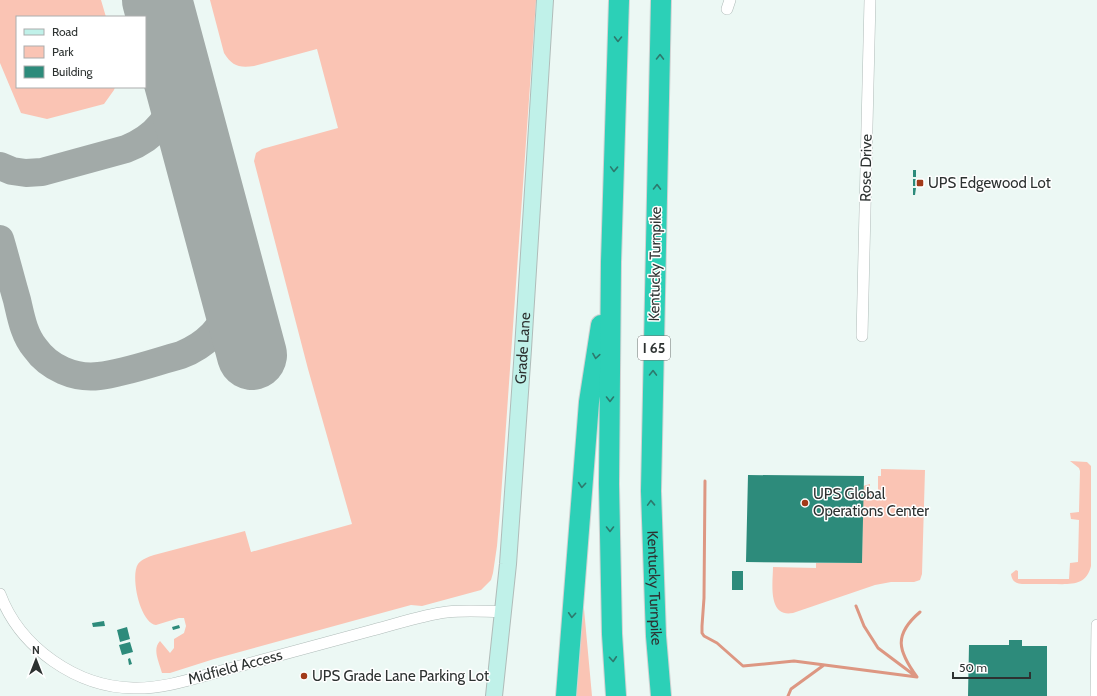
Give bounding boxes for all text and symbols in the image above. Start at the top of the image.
legend [16,16,146,88]
text: Road [52,24,78,39]
one-way arrow [614,36,622,42]
text: Park [52,44,74,59]
one-way arrow [656,54,664,60]
text: Building [52,64,94,79]
street label: Rose Drive [856,134,876,202]
one-way arrow [610,166,619,172]
place label: UPS Edgewood Lot [928,174,1051,192]
marker: UPS Edgewood Lot [915,178,925,188]
one-way arrow [653,184,661,190]
street label: Kentucky Turnpike [645,206,665,321]
street label: Grade Lane [512,311,534,385]
road number: I 65 [638,336,670,360]
one-way arrow [592,353,601,359]
one-way arrow [649,370,657,376]
one-way arrow [606,396,614,402]
one-way arrow [578,482,587,488]
place label: UPS Global Operations Center [813,485,929,520]
marker: UPS Global Operations Center [800,498,810,508]
one-way arrow [647,500,655,506]
one-way arrow [606,526,614,532]
street label: Kentucky Turnpike [643,530,666,646]
one-way arrow [567,612,576,618]
north arrow [16,640,56,680]
text: N [32,643,40,657]
street label: Midfield Access [186,646,284,688]
scale bar [953,654,1030,680]
one-way arrow [609,656,618,662]
text: 50 m [959,660,987,675]
place label: UPS Grade Lane Parking Lot [312,667,489,685]
marker: UPS Grade Lane Parking Lot [299,671,309,681]

